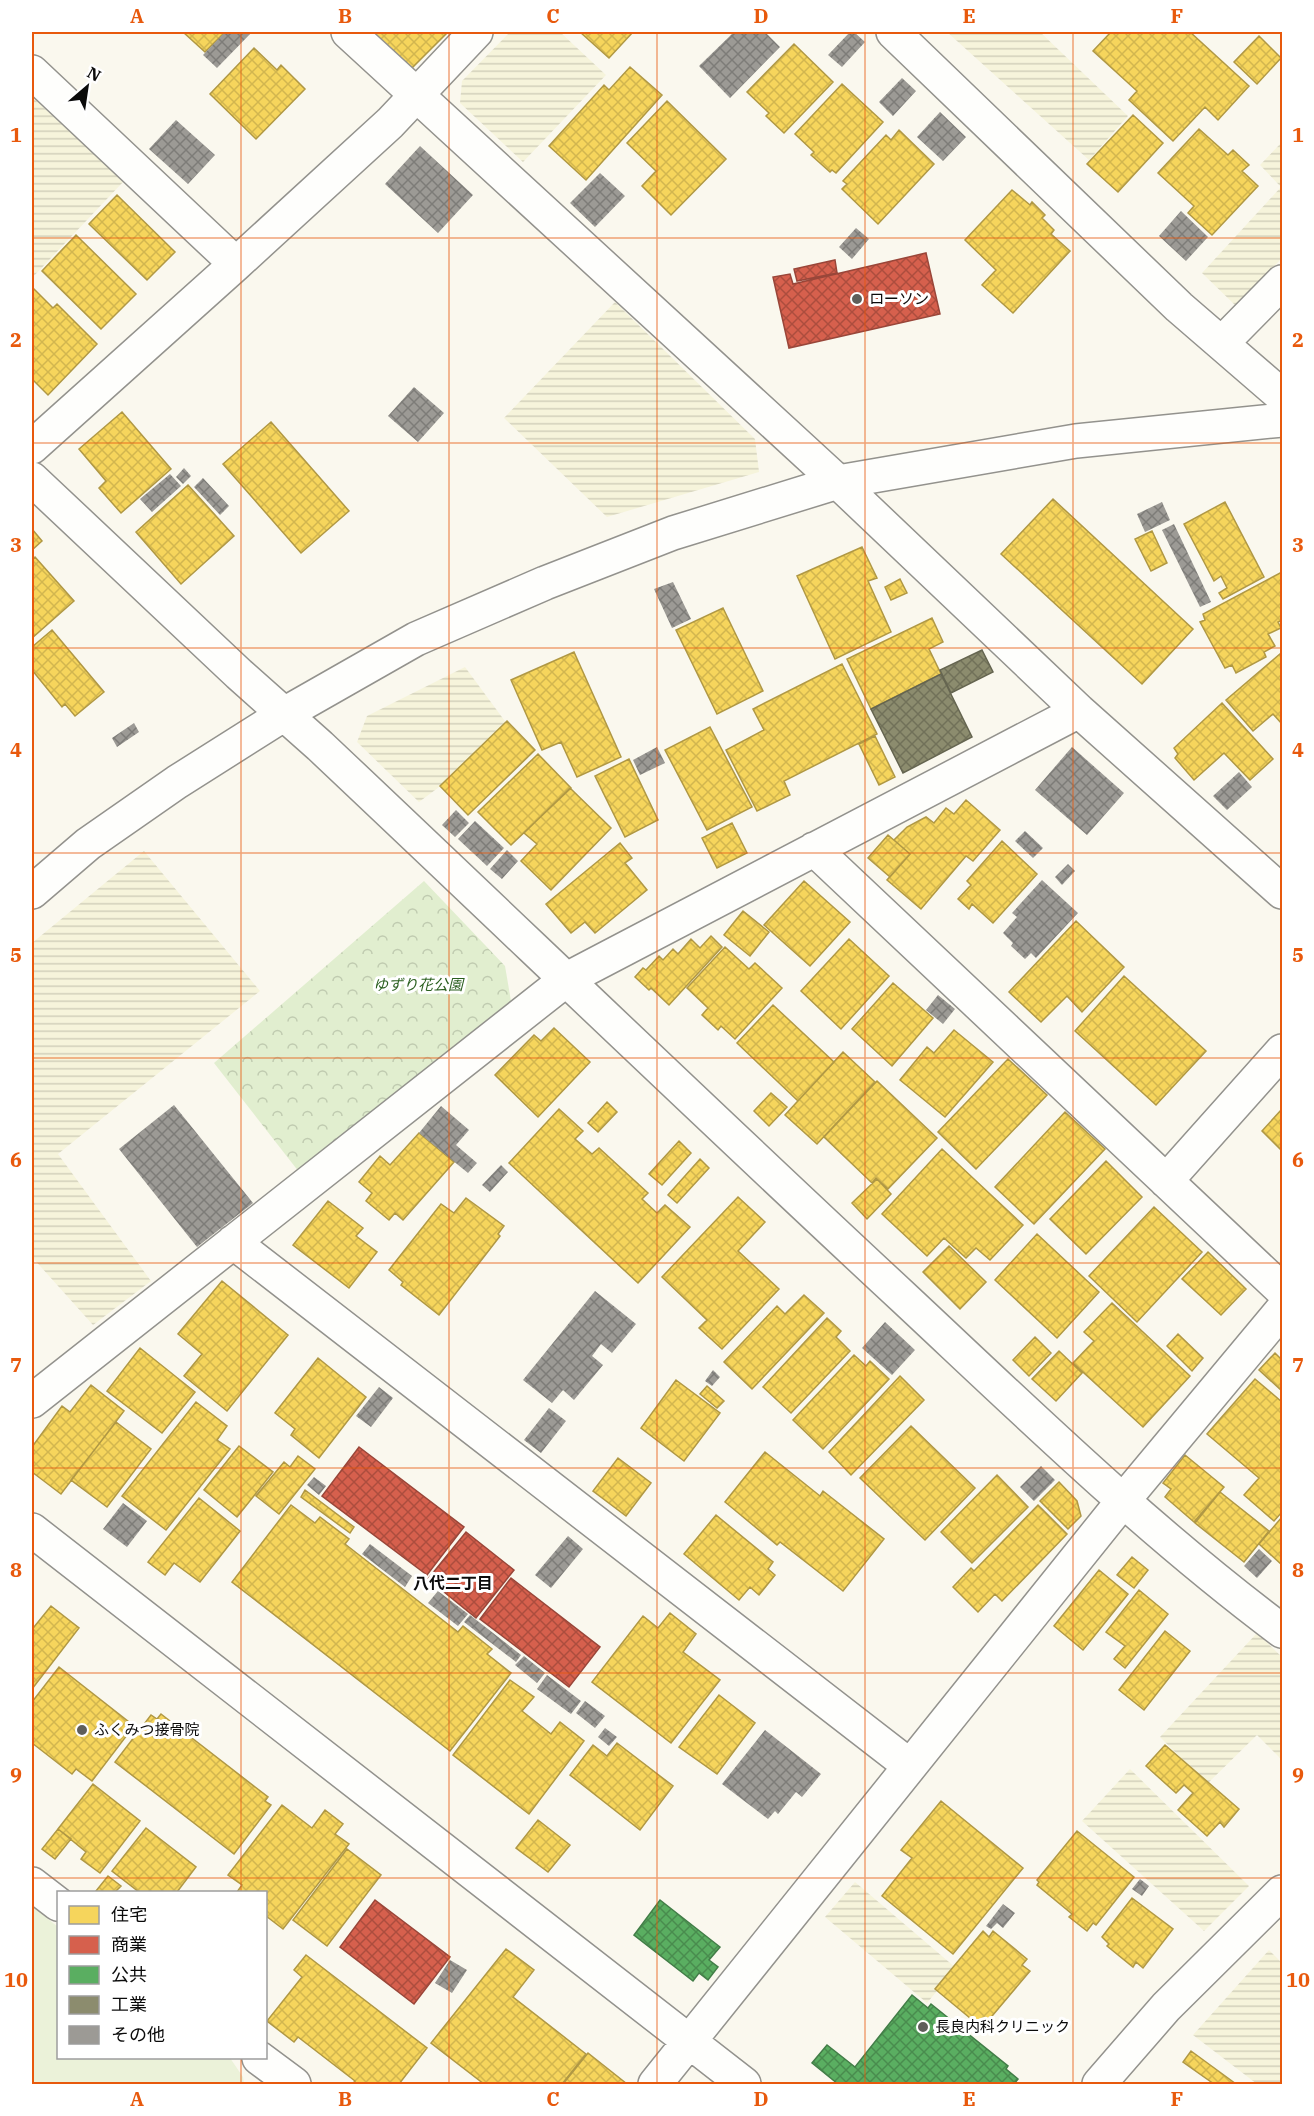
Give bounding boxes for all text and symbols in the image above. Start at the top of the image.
text: A [130,2,144,29]
text: B [338,2,352,29]
text: C [546,2,560,29]
text: D [753,2,769,29]
text: E [962,2,976,29]
text: F [1171,2,1183,29]
north arrow [57,57,117,117]
text: N [84,62,105,86]
text: 1 [10,121,22,148]
text: 1 [1292,121,1304,148]
place label: ローソン [869,289,929,308]
marker: ローソン [850,292,864,306]
text: 2 [10,326,22,353]
text: 2 [1292,326,1304,353]
text: 3 [10,531,22,558]
text: 3 [1292,531,1304,558]
text: 4 [10,736,22,763]
text: 4 [1292,736,1304,763]
text: 5 [10,941,22,968]
text: 5 [1292,941,1304,968]
park label: ゆずり花公園 [373,975,465,994]
text: 6 [10,1146,22,1173]
text: 6 [1292,1146,1304,1173]
text: 7 [10,1351,22,1378]
text: 7 [1292,1351,1304,1378]
text: 8 [10,1556,22,1583]
text: 8 [1292,1556,1304,1583]
district label: 八代二丁目 [413,1573,493,1593]
place label: ふくみつ接骨院 [94,1720,200,1739]
marker: ふくみつ接骨院 [75,1723,89,1737]
text: 9 [10,1761,22,1788]
text: 9 [1292,1761,1304,1788]
legend [57,1891,267,2059]
text: 住宅 [111,1903,147,1926]
text: 商業 [111,1933,147,1956]
text: 公共 [111,1963,147,1986]
text: 10 [4,1966,28,1993]
text: 10 [1286,1966,1310,1993]
text: 工業 [111,1993,147,2016]
place label: 長良内科クリニック [935,2017,1070,2036]
marker: 長良内科クリニック [916,2020,930,2034]
text: その他 [111,2023,165,2046]
text: A [130,2085,144,2112]
text: B [338,2085,352,2112]
text: C [546,2085,560,2112]
text: D [753,2085,769,2112]
text: E [962,2085,976,2112]
text: F [1171,2085,1183,2112]

